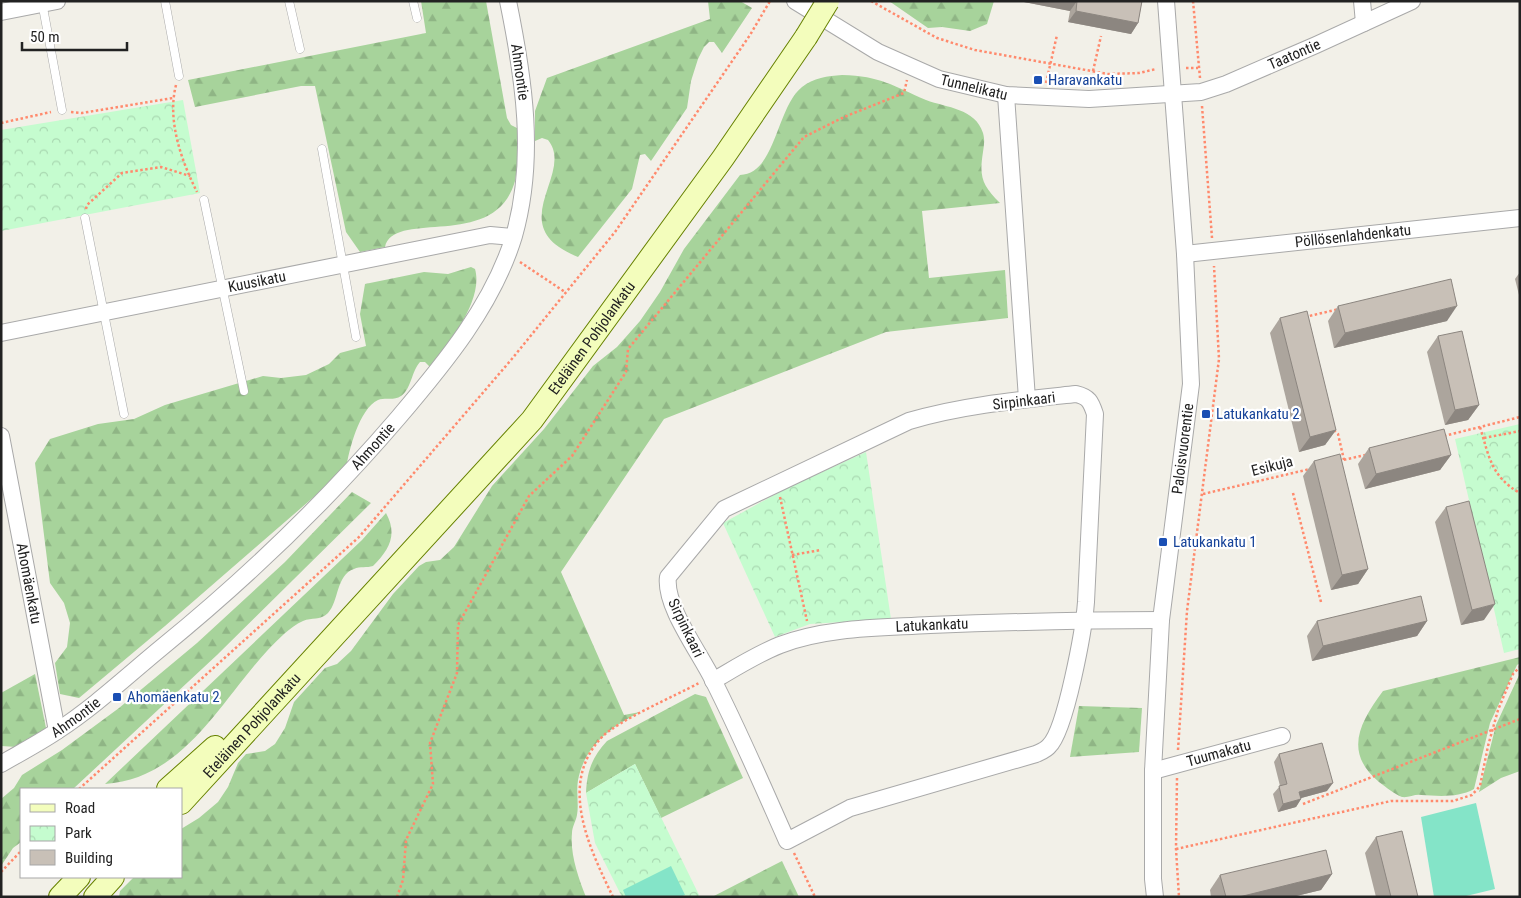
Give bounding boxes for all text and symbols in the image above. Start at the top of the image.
scale bar [22,20,128,52]
text: 50 m [30,28,60,46]
street label: Taatontie [1265,35,1323,74]
street label: Ahmontie [507,43,533,101]
street label: Tunnelikatu [938,71,1009,104]
place label: Haravankatu [1048,71,1122,89]
marker: Haravankatu [1032,74,1044,86]
street label: Pöllösenlahdenkatu [1294,221,1412,251]
street label: Kuusikatu [226,267,287,296]
street label: Eteläinen Pohjolankatu [545,278,639,398]
street label: Sirpinkaari [992,388,1056,414]
street label: Paloisvuorentie [1168,402,1197,495]
place label: Latukankatu 2 [1216,405,1300,423]
marker: Latukankatu 2 [1200,408,1212,420]
street label: Ahmontie [347,419,399,474]
street label: Esikuja [1249,452,1295,480]
place label: Latukankatu 1 [1173,533,1257,551]
marker: Latukankatu 1 [1157,536,1169,548]
street label: Ahomäenkatu [12,541,45,625]
street label: Sirpinkaari [664,596,708,660]
street label: Latukankatu [895,615,969,636]
street label: Eteläinen Pohjolankatu [200,670,304,782]
place label: Ahomäenkatu 2 [127,688,220,706]
marker: Ahomäenkatu 2 [111,691,123,703]
street label: Ahmontie [47,694,104,742]
street label: Tuumakatu [1185,736,1253,770]
legend [20,788,182,878]
text: Road [65,799,95,817]
text: Park [65,824,92,842]
text: Building [65,849,113,867]

